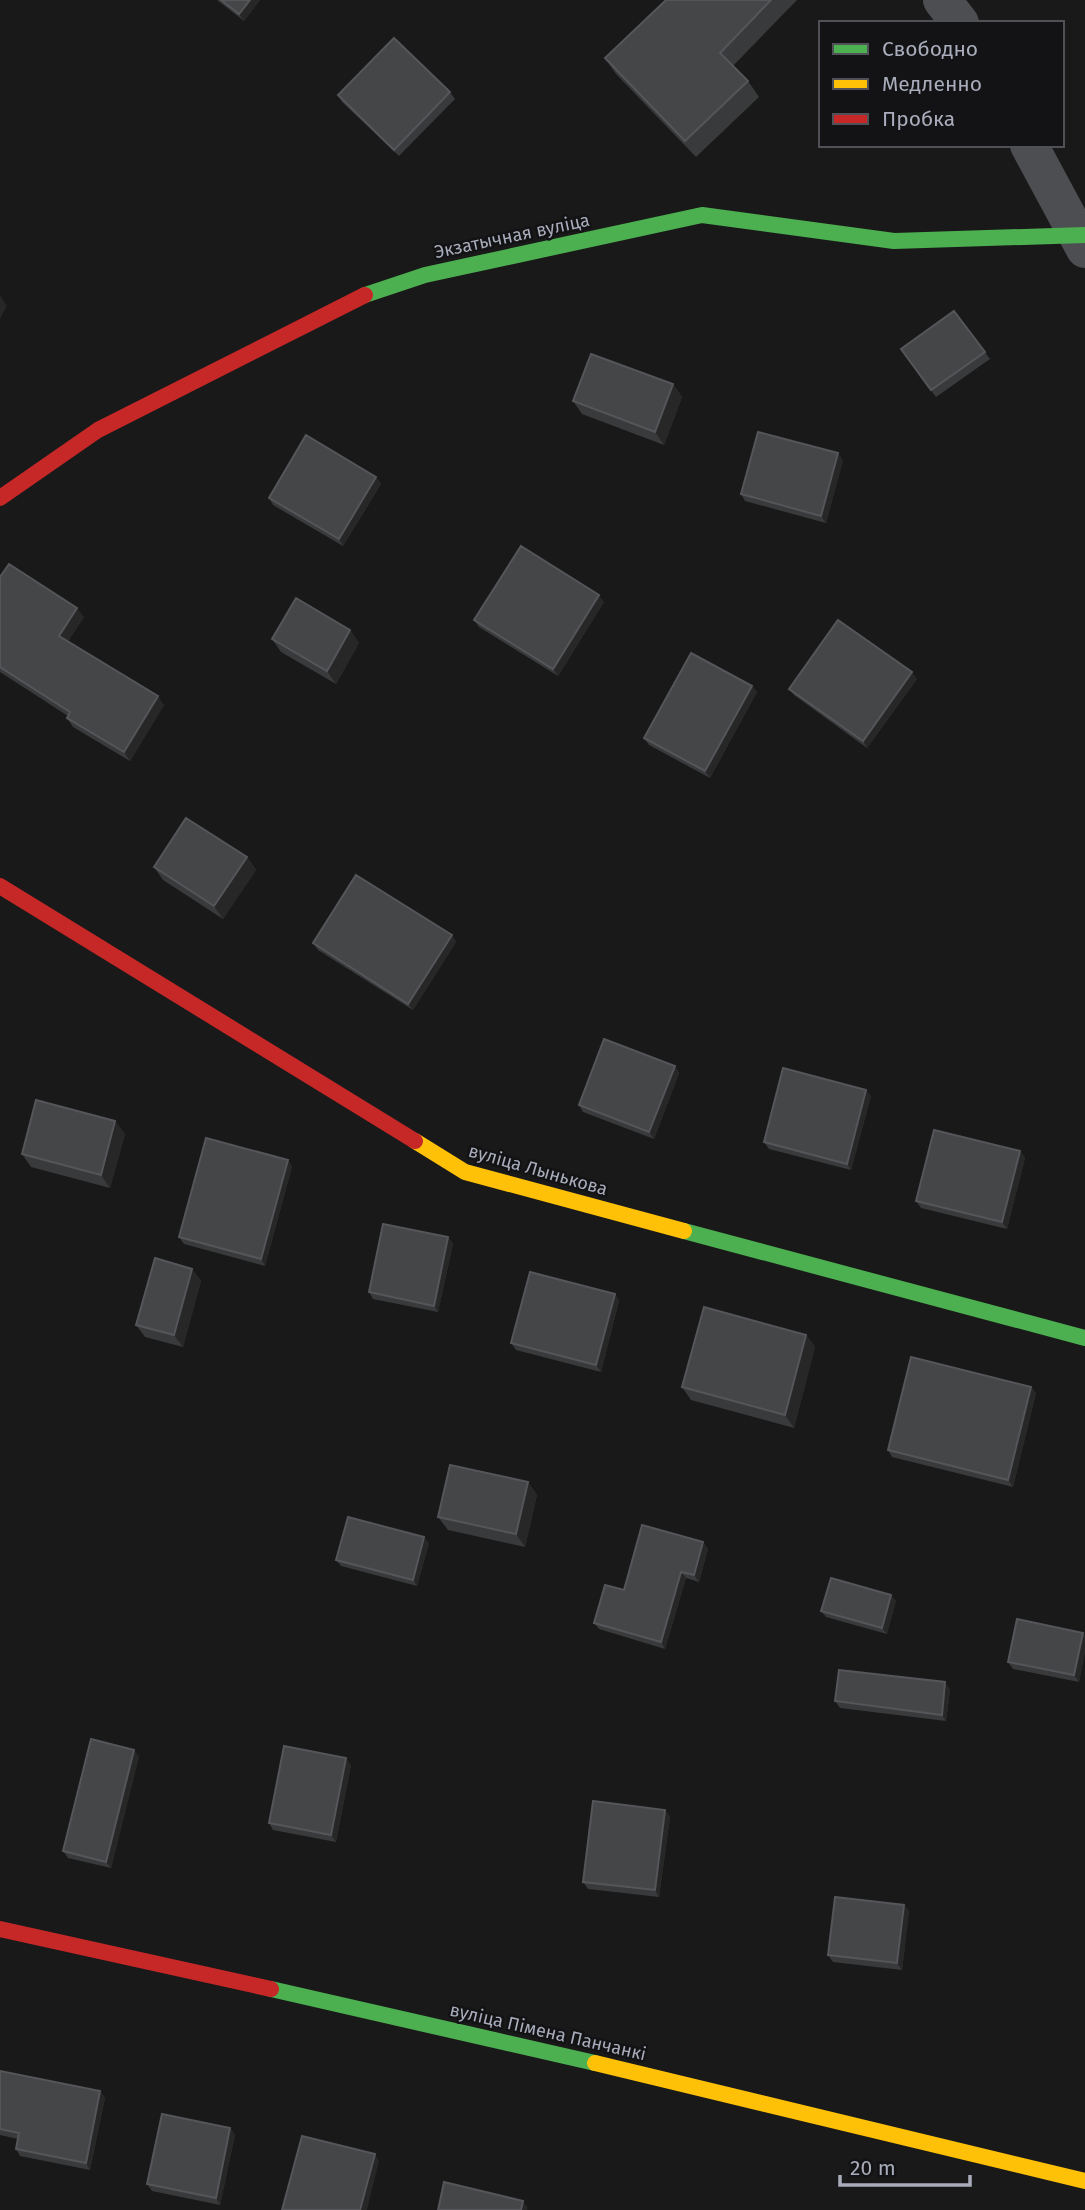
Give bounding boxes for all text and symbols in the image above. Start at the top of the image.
legend [819,21,1064,147]
text: Свободно [882,36,978,62]
text: Медленно [882,71,982,97]
text: Пробка [882,106,955,132]
street label: Экзатычная вуліца [432,209,592,263]
street label: вуліца Лынькова [466,1140,610,1200]
street label: вуліца Пімена Панчанкі [448,1999,648,2065]
scale bar [840,2144,970,2188]
text: 20 m [850,2155,896,2181]

